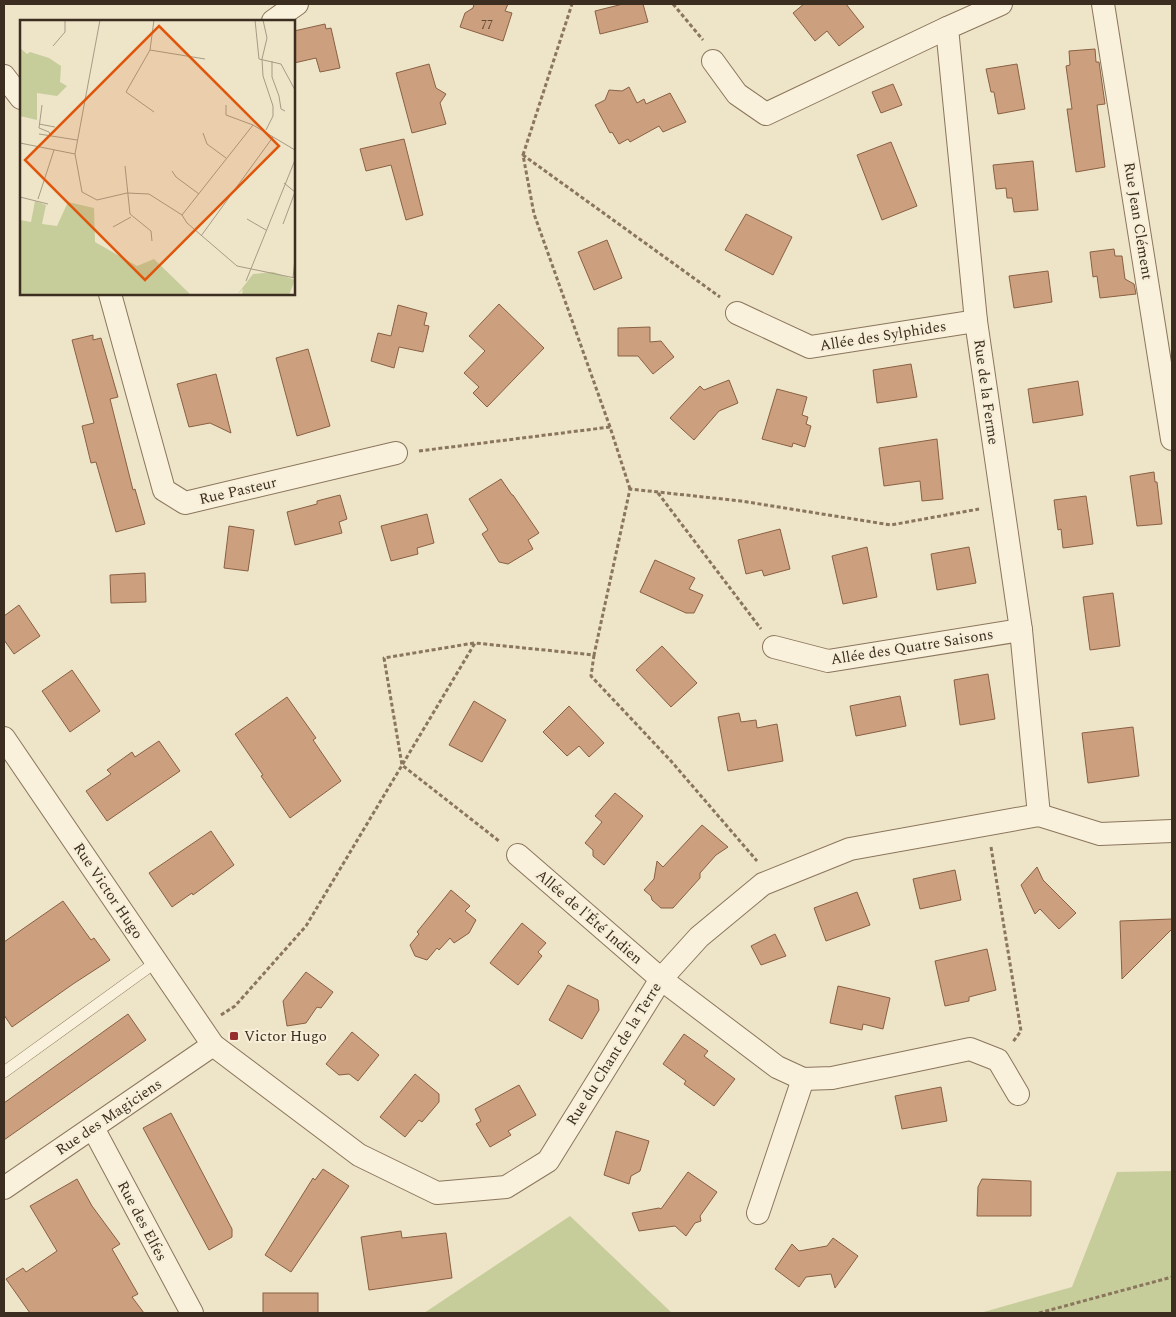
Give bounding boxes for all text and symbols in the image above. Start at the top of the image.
house number: 77 [481,16,493,35]
inset map [20,20,295,295]
street label: Rue Jean Clément [1117,161,1159,281]
street label: Allée des Sylphides [818,315,948,357]
street label: Rue de la Ferme [967,338,1005,446]
street label: Rue Pasteur [197,471,279,511]
street label: Allée des Quatre Saisons [829,623,995,671]
street label: Rue Victor Hugo [67,838,149,944]
street label: Allée de l'Été Indien [530,864,648,970]
street label: Rue du Chant de la Terre [560,978,668,1130]
place label: Victor Hugo [244,1025,327,1048]
marker: Victor Hugo [228,1030,240,1042]
street label: Rue des Magiciens [51,1073,167,1161]
street label: Rue des Elfes [111,1177,173,1265]

